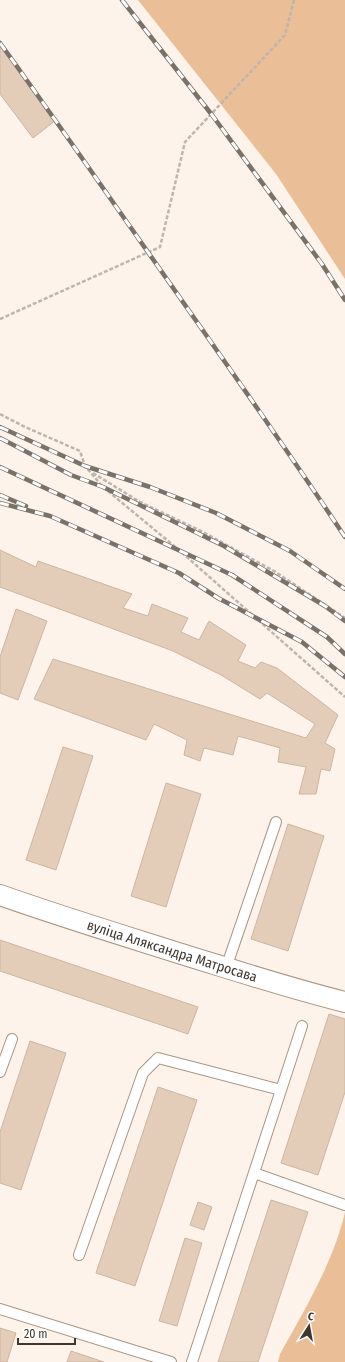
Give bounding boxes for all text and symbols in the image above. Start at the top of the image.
street label: вуліца Аляксандра Матросава [85,916,260,985]
north arrow [289,1306,329,1346]
text: С [307,1310,315,1324]
scale bar [18,1320,75,1346]
text: 20 m [24,1327,48,1341]

